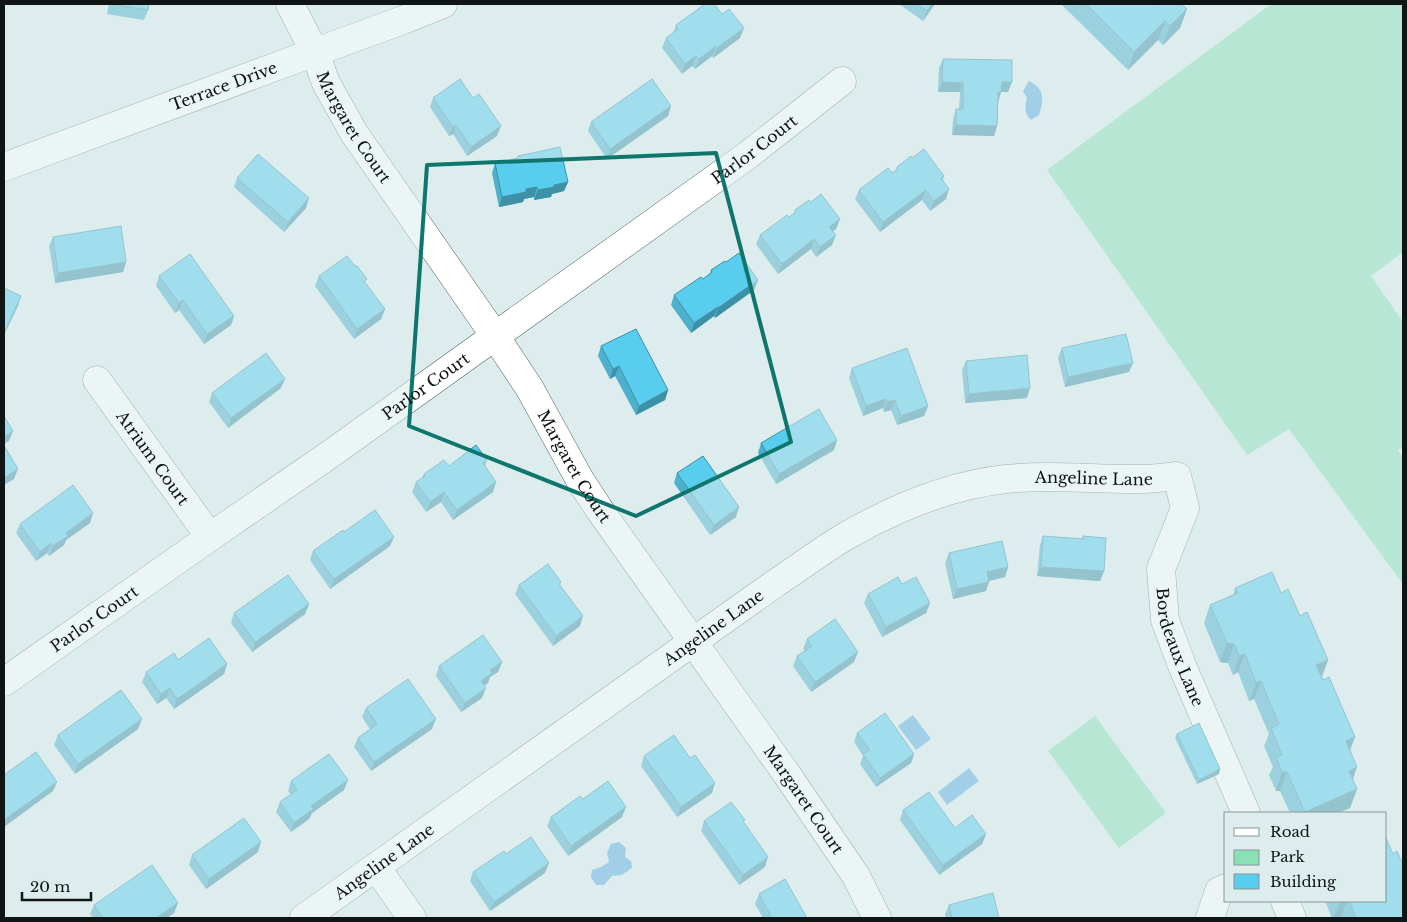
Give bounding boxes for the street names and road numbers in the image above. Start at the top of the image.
street label: Terrace Drive [167,57,280,115]
street label: Margaret Court [313,69,396,187]
street label: Parlor Court [707,110,801,188]
street label: Parlor Court [378,348,473,424]
street label: Atrium Court [112,406,194,509]
street label: Margaret Court [533,406,615,526]
street label: Angeline Lane [1033,467,1153,489]
street label: Parlor Court [46,581,142,656]
street label: Angeline Lane [658,585,767,670]
street label: Bordeaux Lane [1152,587,1209,710]
street label: Margaret Court [759,741,848,858]
street label: Angeline Lane [329,819,438,904]

